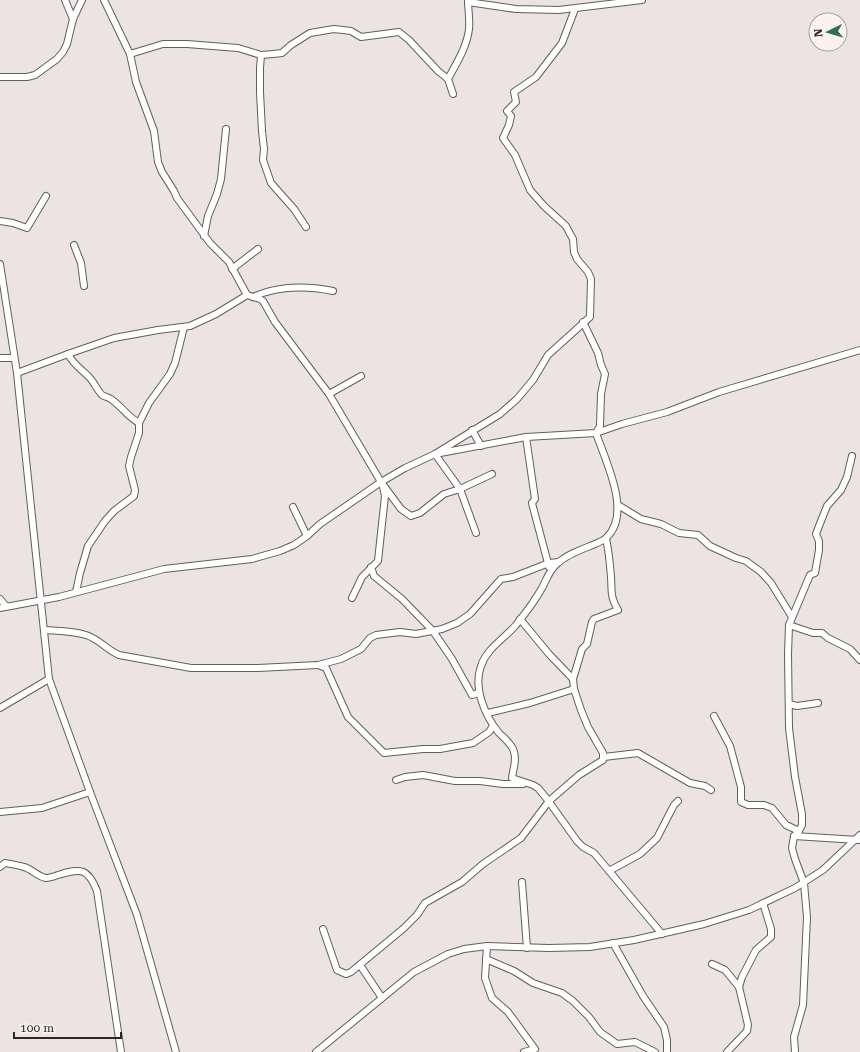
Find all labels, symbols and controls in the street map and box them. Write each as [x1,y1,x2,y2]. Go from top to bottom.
north arrow [808,12,848,52]
text: N [812,28,825,38]
scale bar [14,1014,121,1040]
text: 100 m [20,1021,54,1035]

